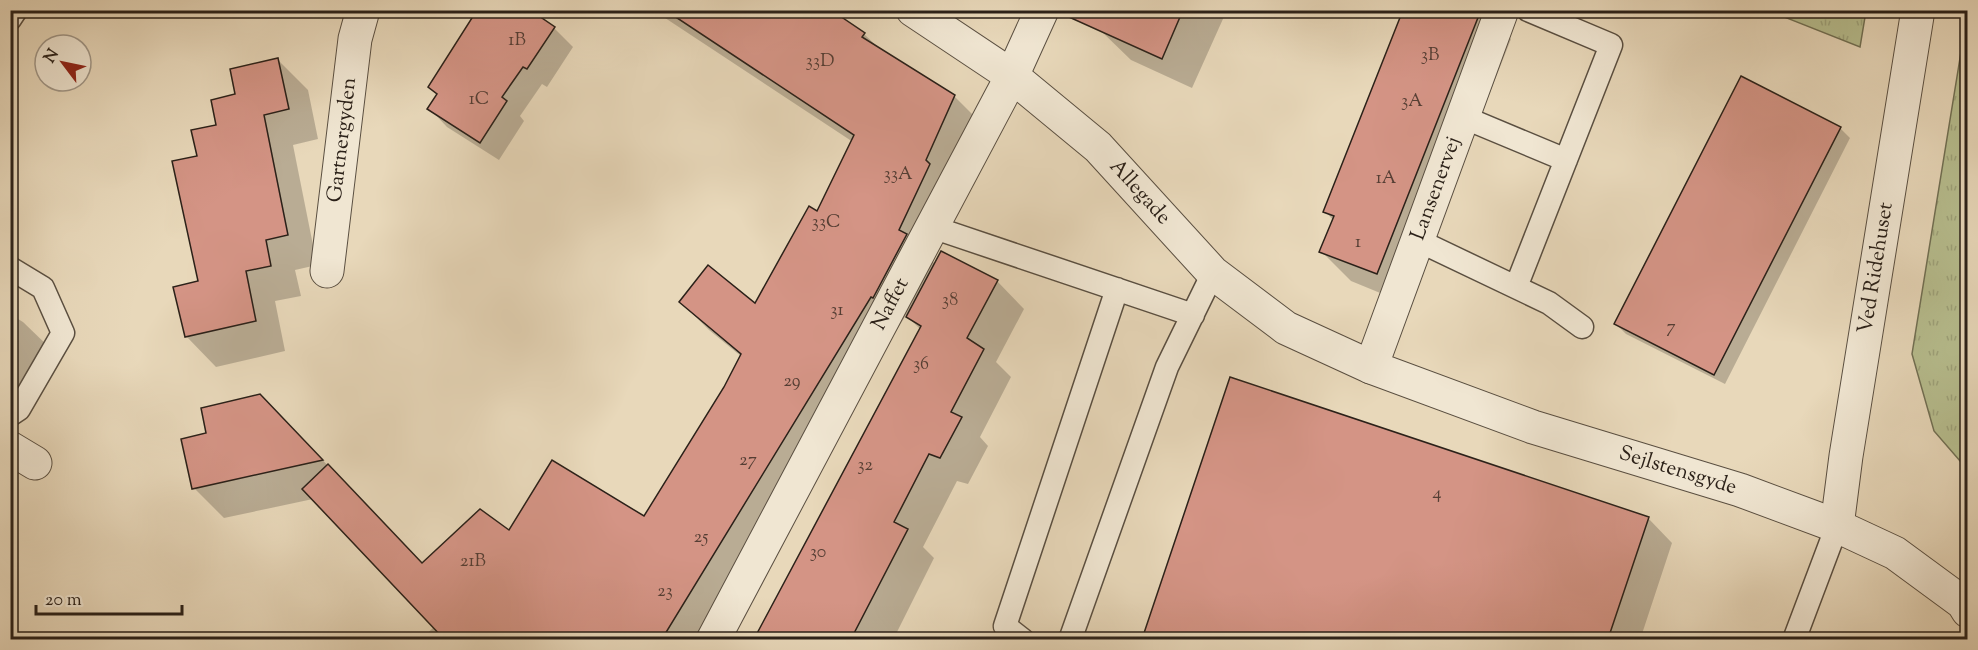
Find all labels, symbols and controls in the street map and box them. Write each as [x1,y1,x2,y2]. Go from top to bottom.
house number: 1B [508,28,526,54]
north arrow [33,33,93,93]
house number: 3B [1421,43,1439,69]
text: N [39,45,66,68]
house number: 33D [806,49,834,75]
street label: Gartnergyden [320,76,365,204]
house number: 1C [469,87,489,113]
house number: 3A [1401,89,1423,115]
street label: Lansenervej [1404,132,1469,245]
street label: Allegade [1102,153,1177,232]
house number: 33A [883,162,913,188]
house number: 1A [1376,166,1397,192]
street label: Ved Ridehuset [1851,200,1902,336]
house number: 33C [812,210,840,236]
house number: 1 [1355,230,1361,256]
street label: Naffet [865,273,917,336]
house number: 38 [942,288,958,314]
house number: 31 [830,298,844,324]
house number: 7 [1666,315,1676,341]
house number: 36 [913,352,929,378]
house number: 29 [783,369,801,395]
street label: Sejlstensgyde [1615,439,1740,503]
house number: 27 [739,448,757,474]
house number: 32 [857,453,873,479]
house number: 4 [1432,481,1442,507]
house number: 25 [694,525,708,551]
house number: 30 [810,540,826,566]
house number: 21B [460,549,486,575]
scale bar [36,578,182,616]
house number: 23 [657,579,673,605]
text: 20 m [45,588,82,614]

